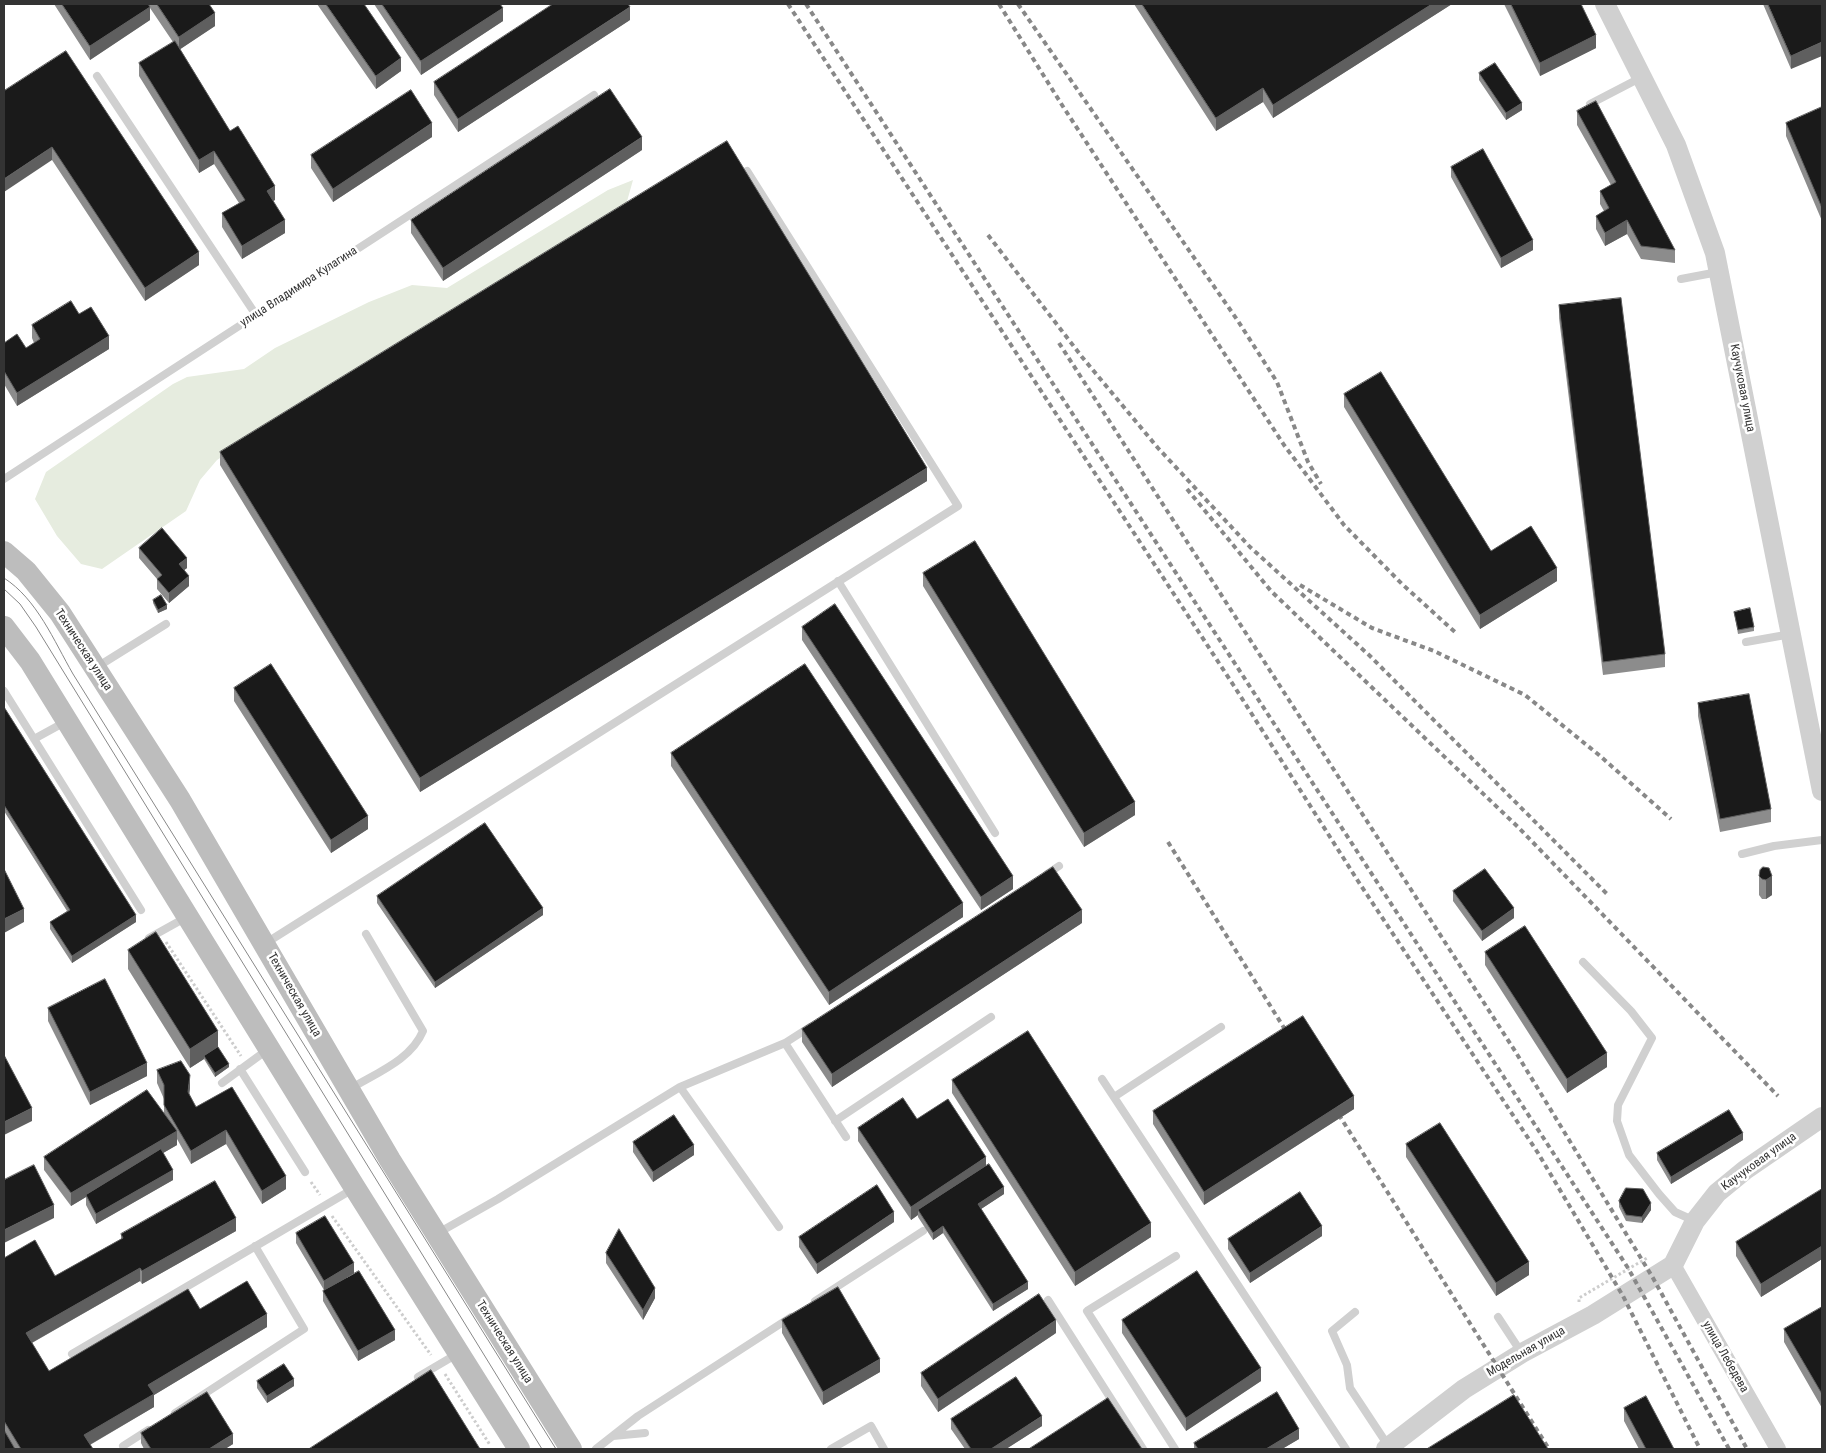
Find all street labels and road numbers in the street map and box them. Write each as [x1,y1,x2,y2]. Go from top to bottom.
street label: улица Владимира Кулагина [238,244,360,330]
street label: Каучуковая улица [1726,343,1758,433]
street label: Техническая улица [51,606,115,694]
street label: Техническая улица [264,950,324,1040]
street label: Каучуковая улица [1719,1130,1799,1194]
street label: Техническая улица [473,1298,535,1386]
street label: улица Лебедева [1699,1319,1751,1395]
street label: Модельная улица [1484,1324,1568,1380]

